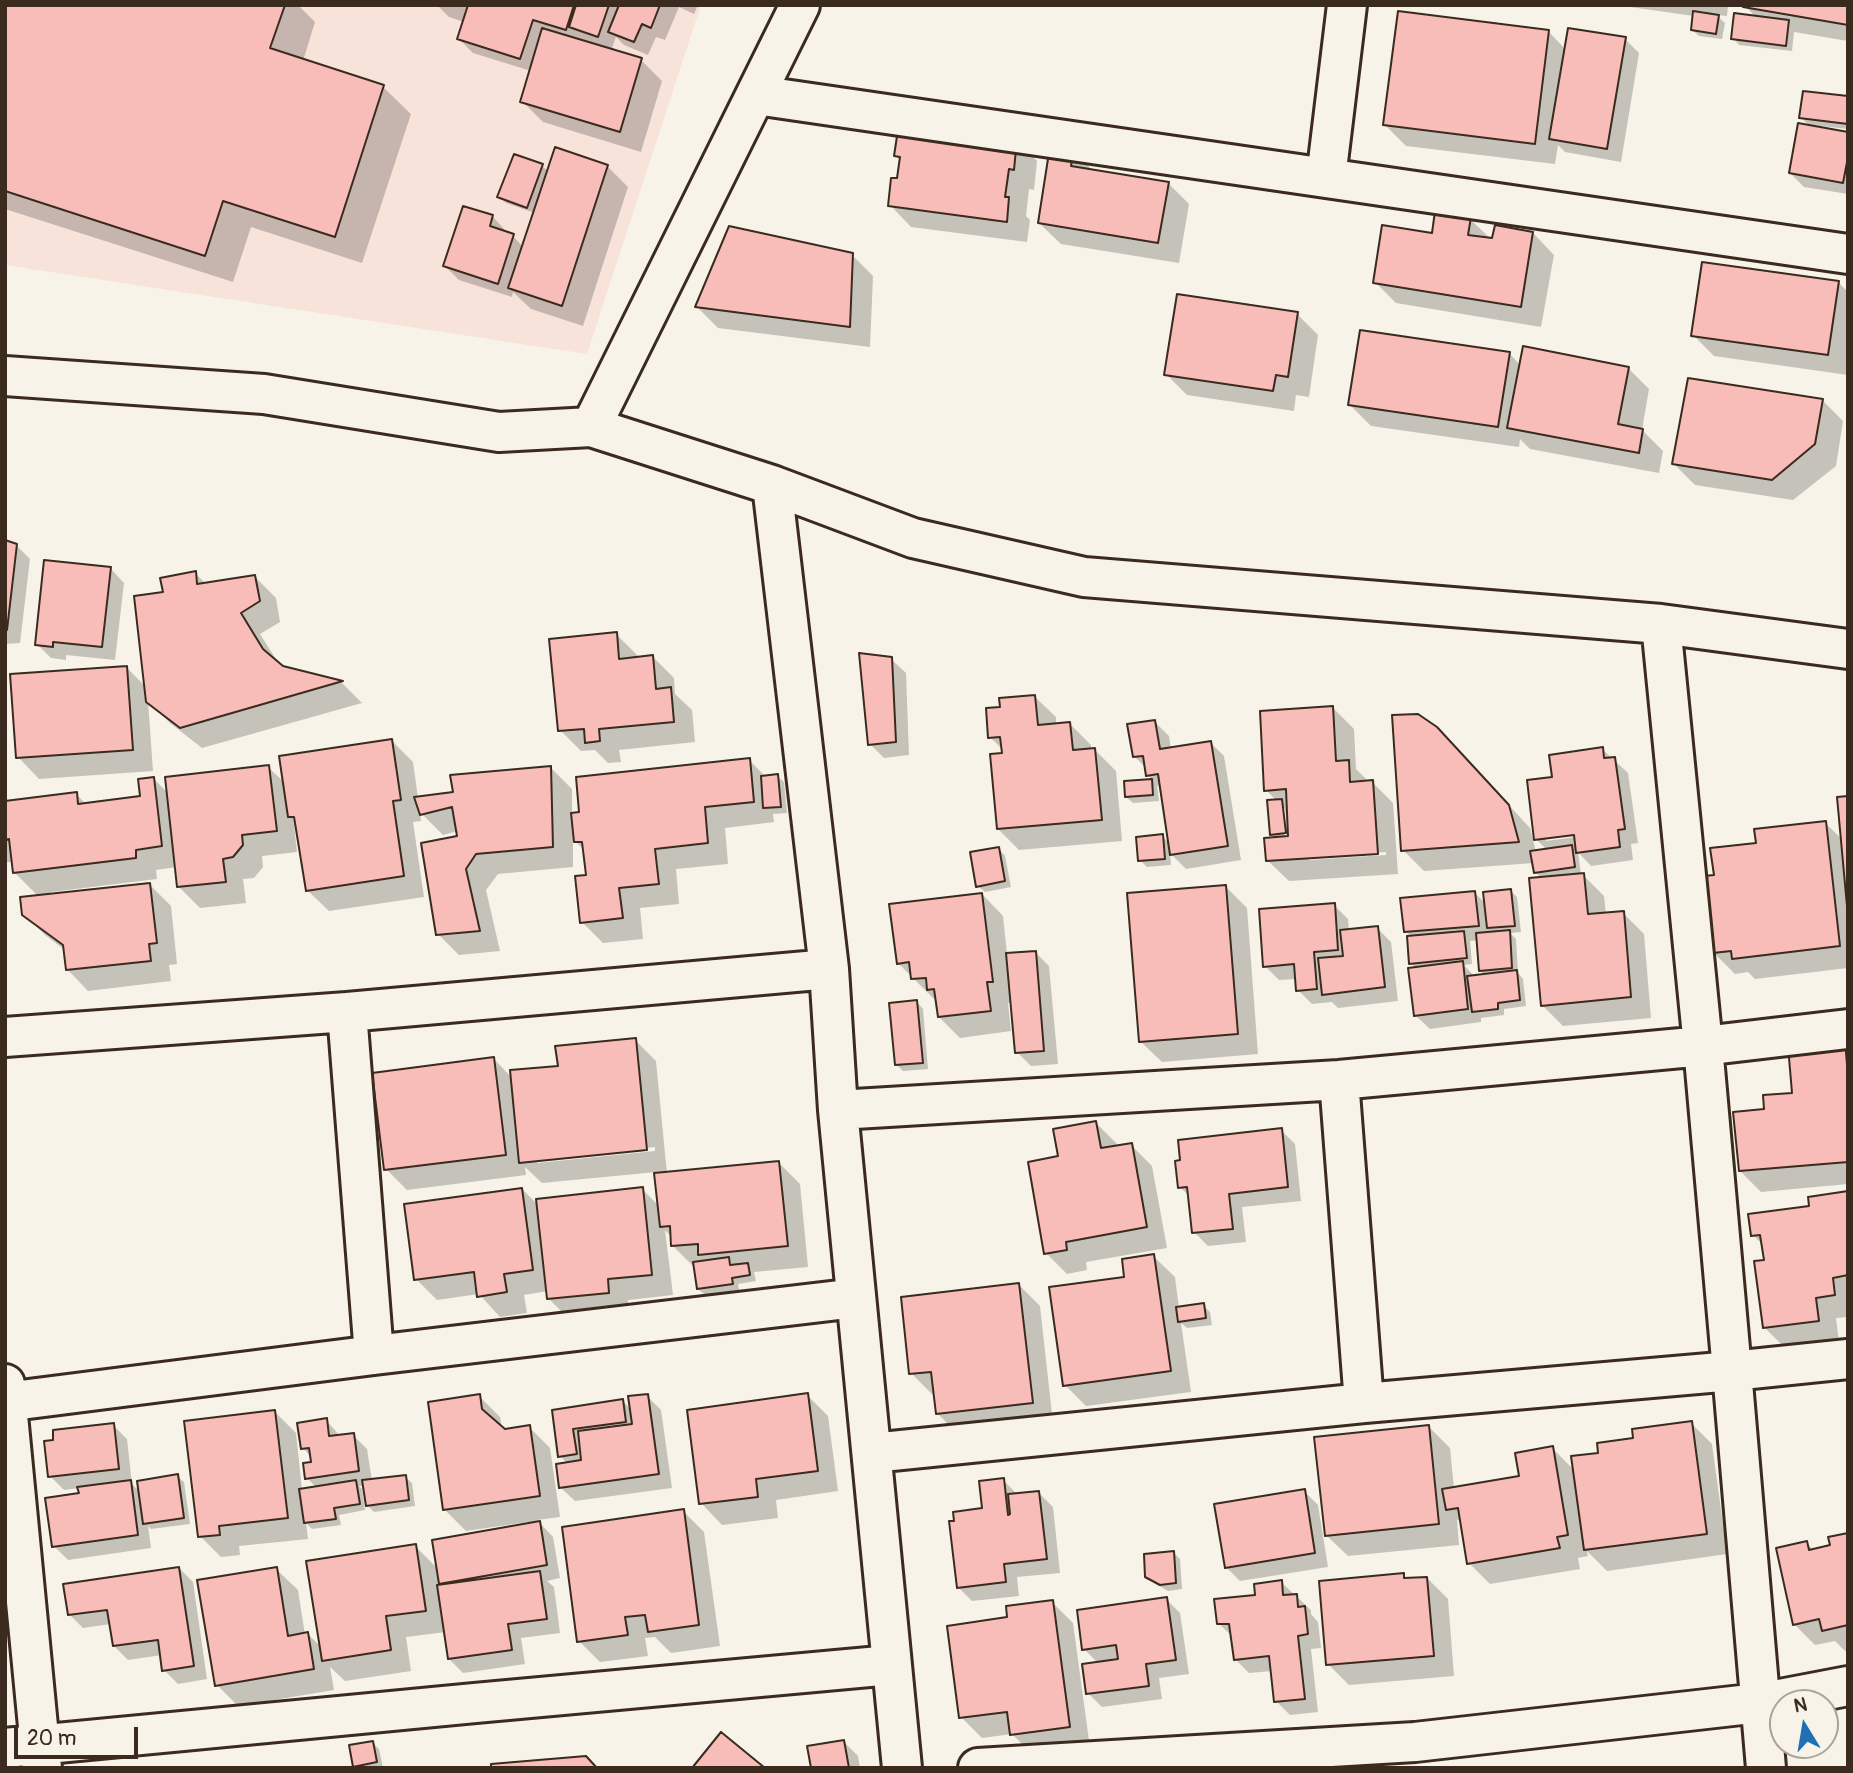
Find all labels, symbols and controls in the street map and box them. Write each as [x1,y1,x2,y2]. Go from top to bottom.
north arrow [1769,1689,1839,1759]
text: N [1792,1692,1809,1718]
scale bar [18,1714,142,1758]
text: 20 m [27,1725,76,1752]

